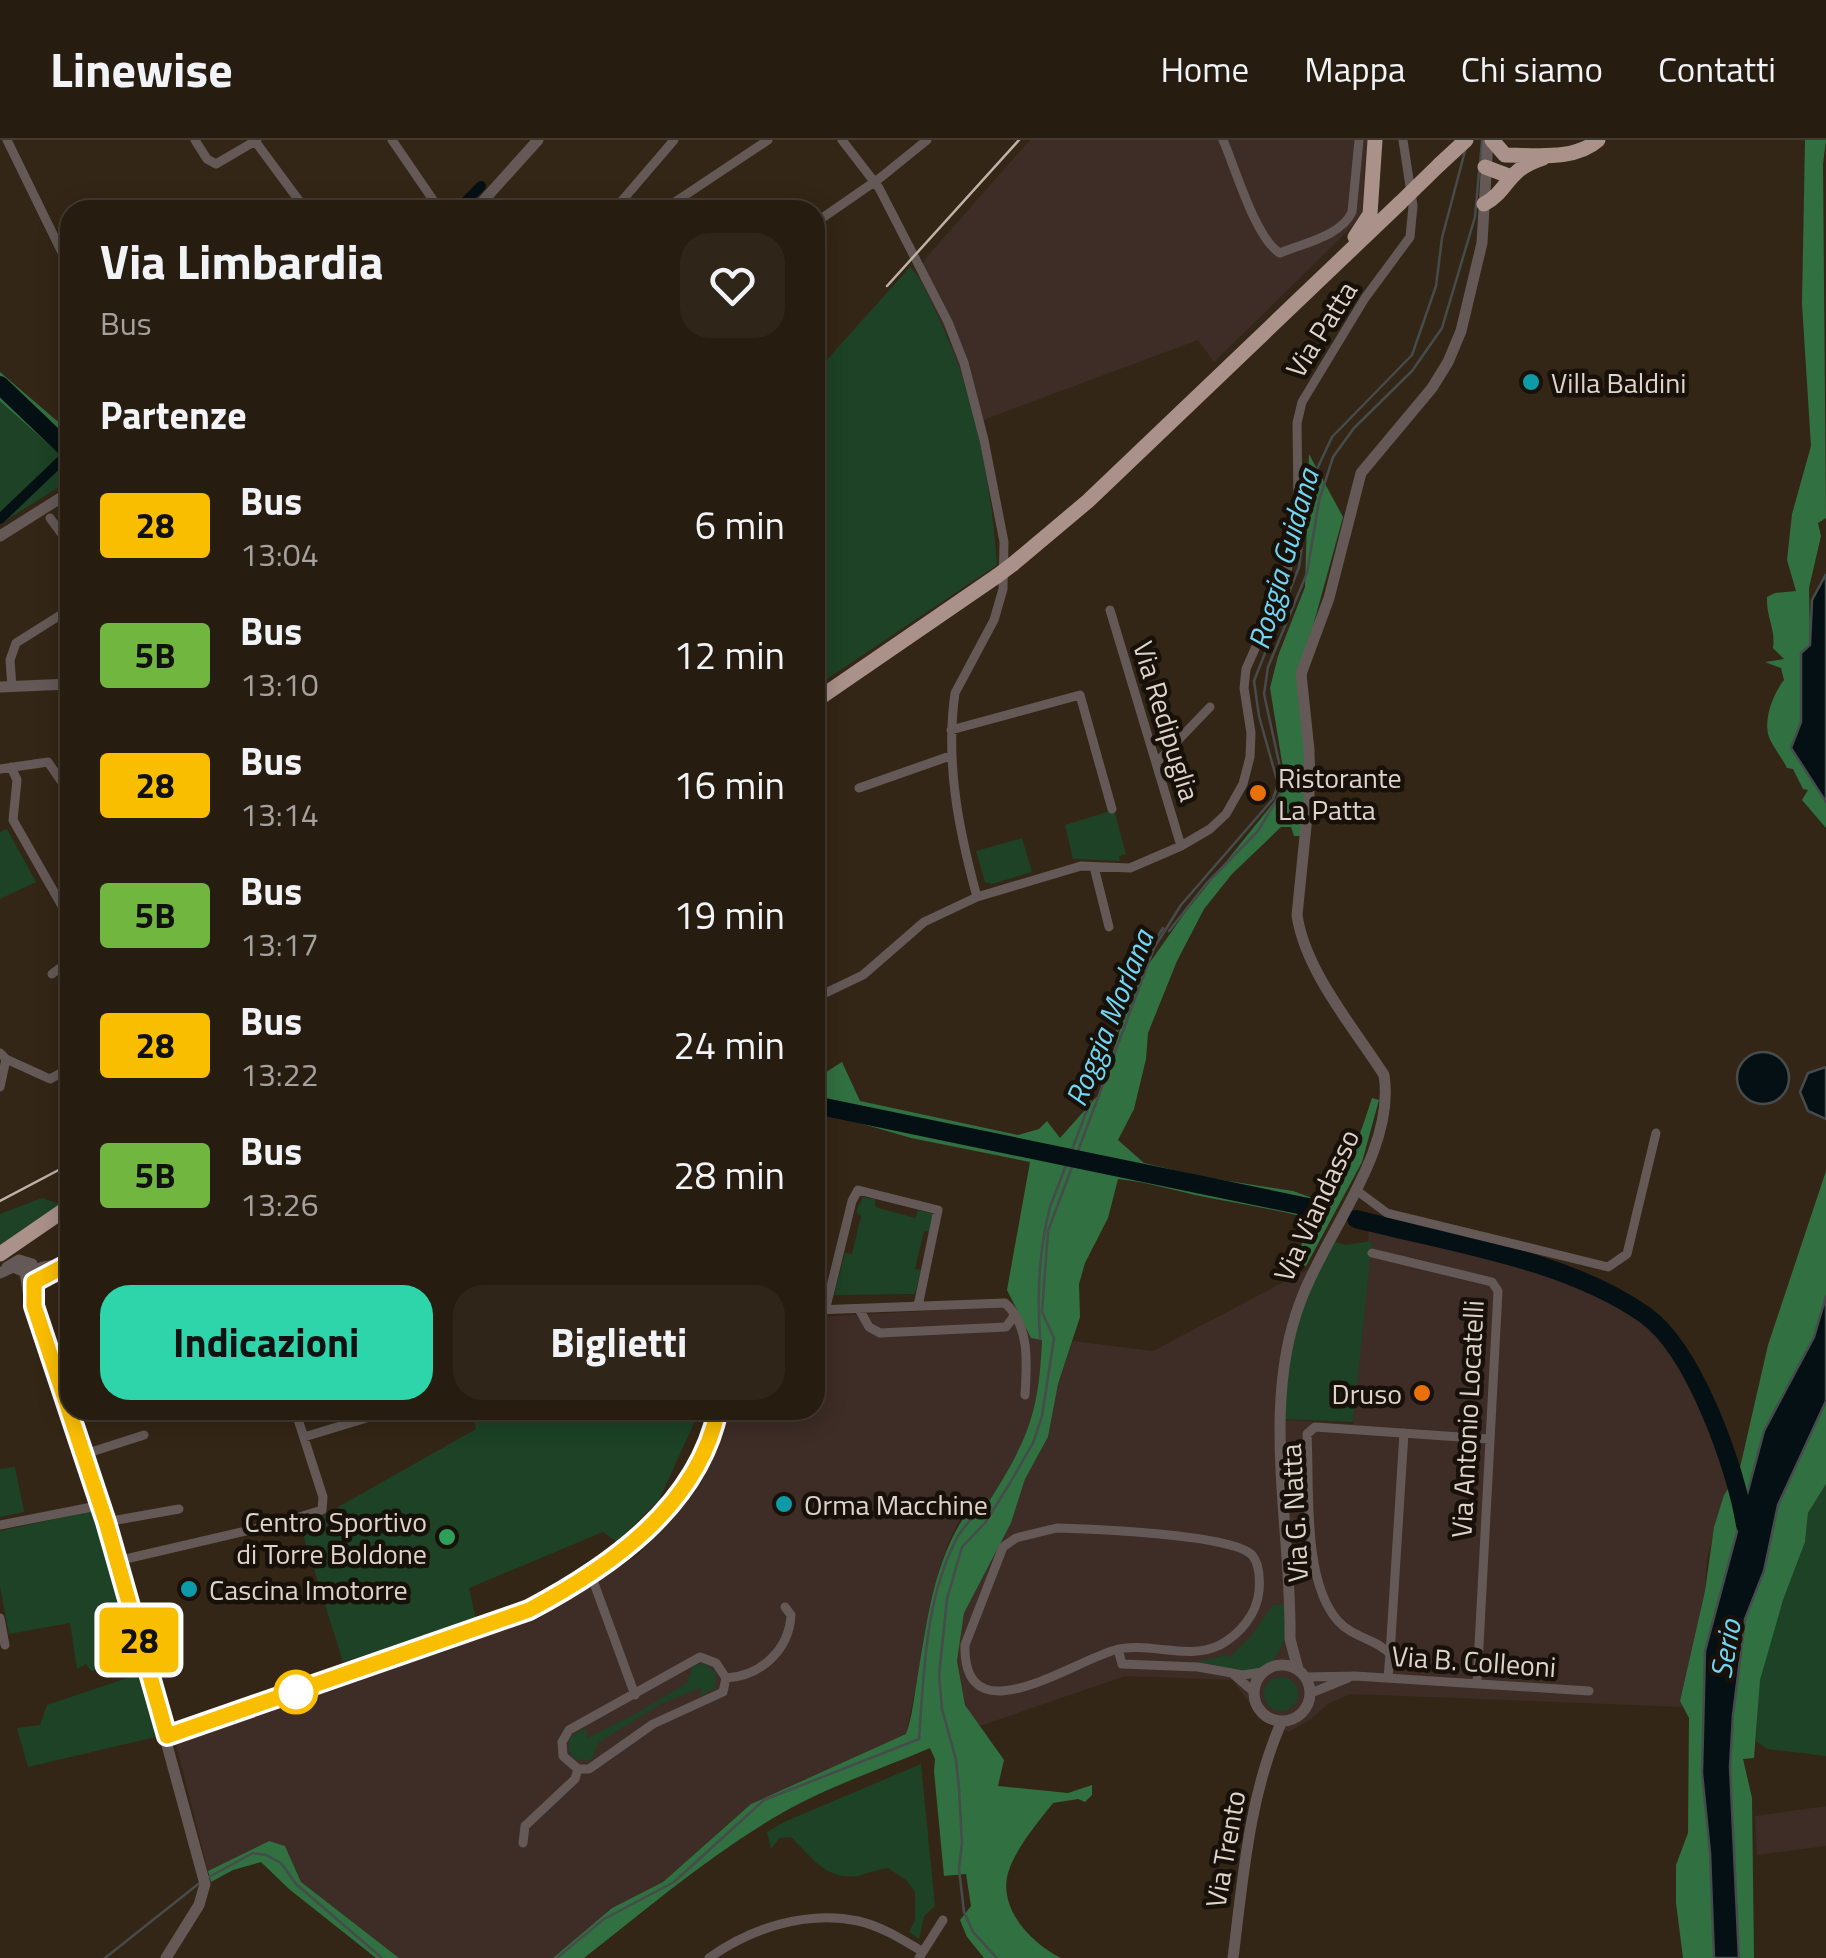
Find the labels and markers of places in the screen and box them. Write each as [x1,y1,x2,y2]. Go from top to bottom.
place label: Villa Baldini [1551,361,1686,404]
marker: Villa Baldini [1520,371,1542,393]
place label: Ristorante La Patta [1278,756,1402,831]
marker: Ristorante La Patta [1247,782,1269,804]
place label: Druso [1332,1372,1402,1415]
marker: Druso [1411,1382,1433,1404]
place label: Orma Macchine [804,1483,988,1526]
marker: Orma Macchine [773,1493,795,1515]
place label: Centro Sportivo di Torre Boldone [236,1500,427,1575]
marker: Centro Sportivo di Torre Boldone [436,1526,458,1548]
place label: Cascina Imotorre [209,1568,408,1611]
marker: Cascina Imotorre [178,1578,200,1600]
unlabelled marker [275,1671,317,1713]

